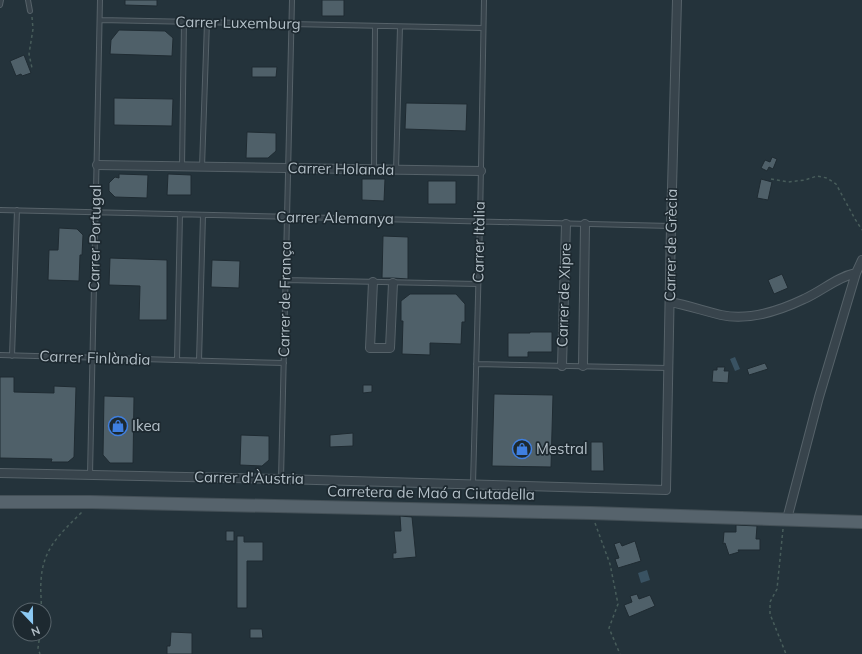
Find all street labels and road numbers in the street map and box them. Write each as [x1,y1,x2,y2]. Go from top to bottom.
street label: Carrer Luxemburg [175,12,301,33]
street label: Carrer Holanda [287,158,395,179]
street label: Carrer Portugal [84,184,105,291]
street label: Carrer de Grècia [660,188,681,302]
street label: Carrer Itàlia [468,201,489,283]
street label: Carrer Alemanya [276,207,394,228]
street label: Carrer de França [274,241,295,357]
street label: Carrer de Xipre [552,243,575,347]
street label: Carrer Finlàndia [39,346,151,369]
street label: Carrer d'Àustria [194,467,304,488]
street label: Carretera de Maó a Ciutadella [327,481,535,504]

